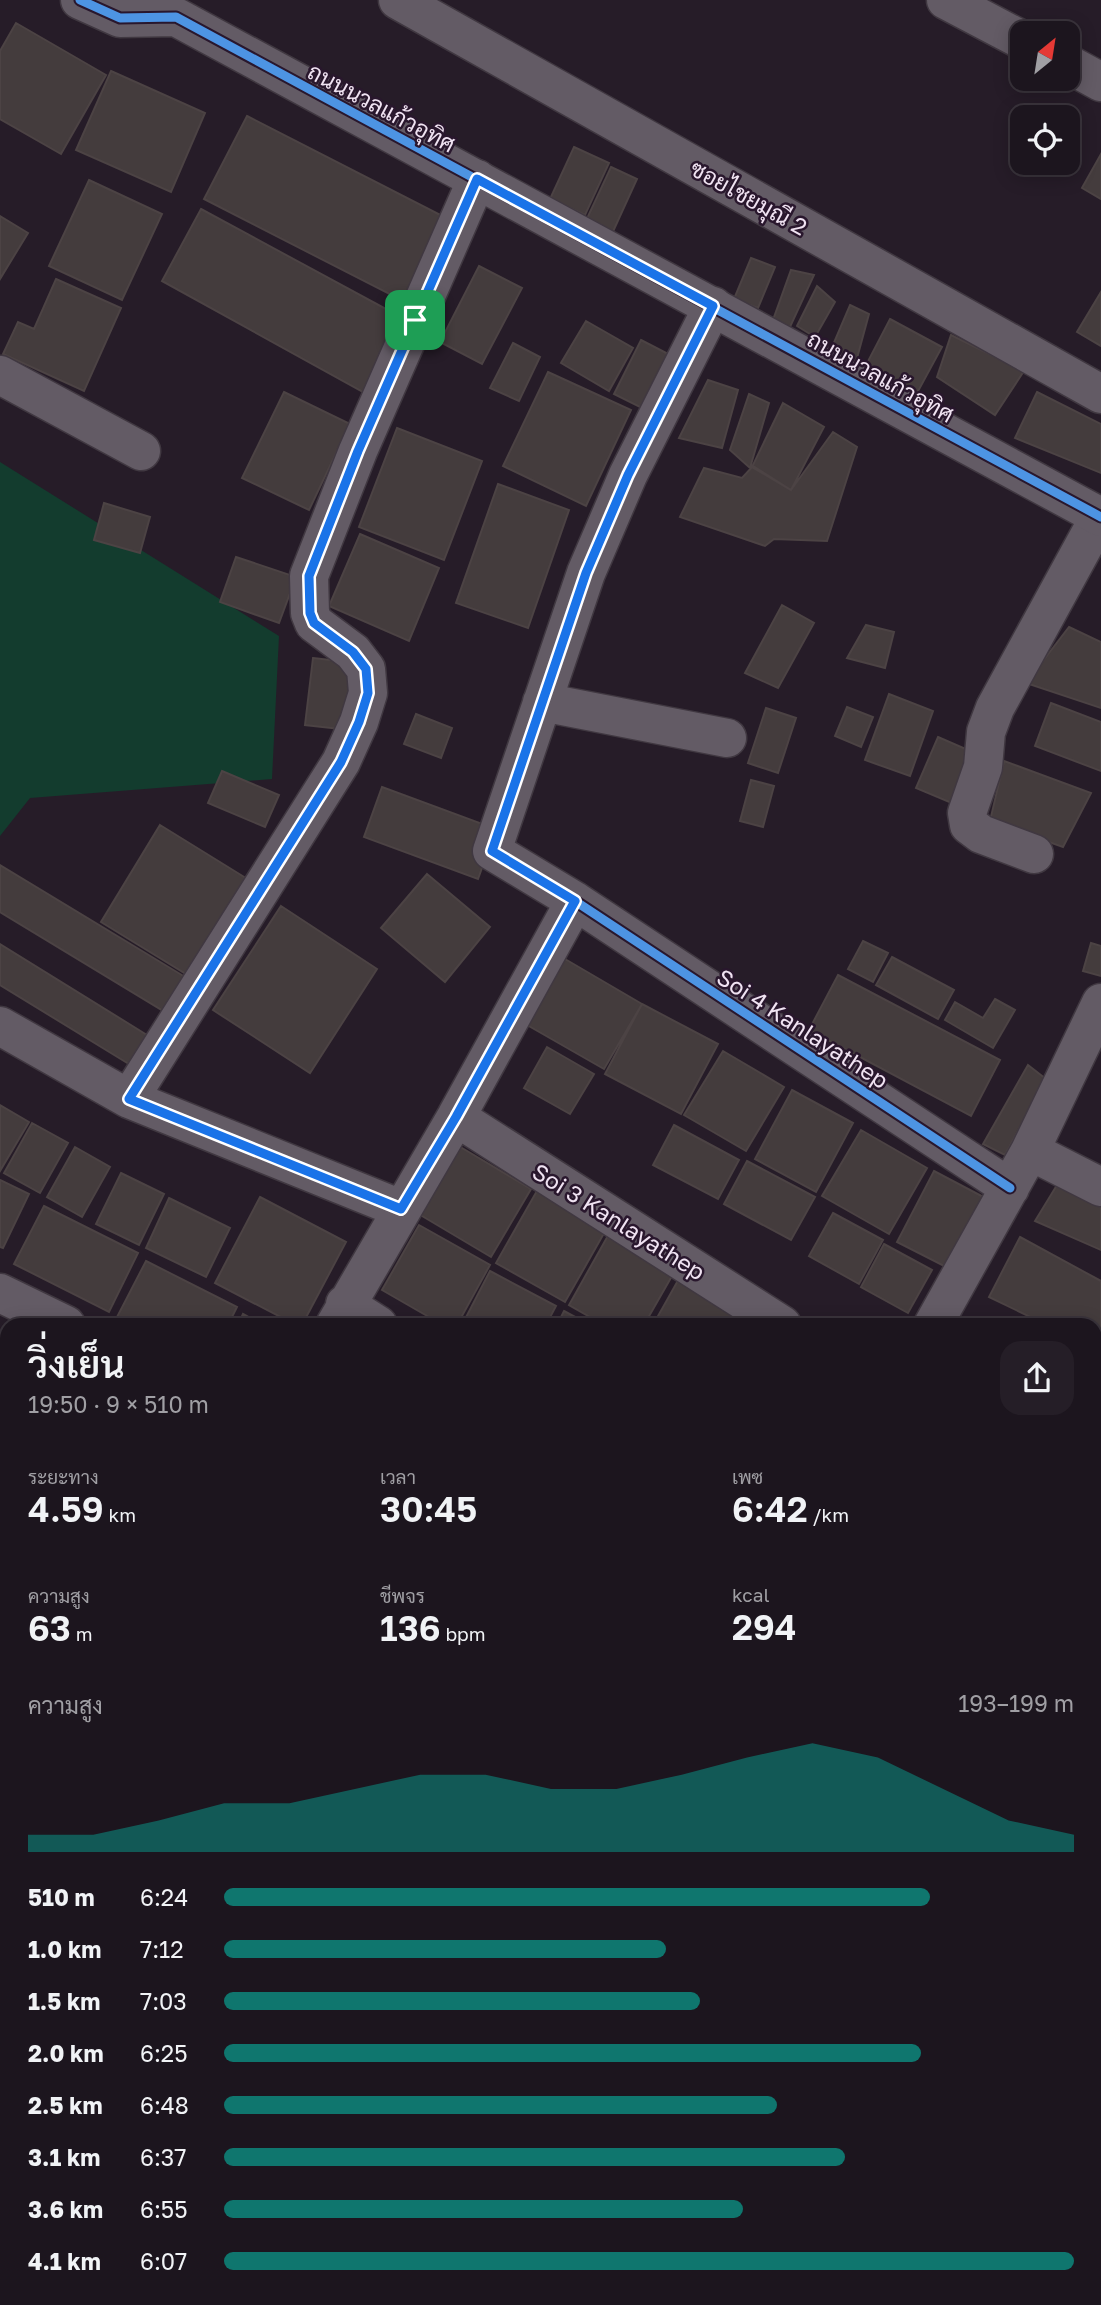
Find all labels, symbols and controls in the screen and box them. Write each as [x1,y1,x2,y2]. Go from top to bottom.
north arrow [1010,21,1080,91]
map controls [1010,21,1080,175]
street label: ถนนนวลแก้วอุทิศ [302,56,461,160]
button: locate [1010,105,1080,175]
street label: ซอยไชยมุณี 2 [684,153,813,243]
pin [385,290,445,350]
icon: arrive [396,301,434,339]
street label: ถนนนวลแก้วอุทิศ [801,324,959,430]
street label: Soi 4 Kanlayathep [712,962,894,1094]
street label: Soi 3 Kanlayathep [528,1157,710,1285]
text: วิ่งเย็น [28,1341,125,1386]
button: share [1000,1341,1074,1415]
text: 19:50 · 9 × 510 m [28,1390,209,1418]
text: ระยะทาง [28,1465,99,1488]
text: เวลา [380,1465,416,1488]
text: เพซ [732,1465,763,1488]
text: 4.59 [28,1488,104,1530]
text: 30:45 [380,1488,477,1530]
text: 6:42 [732,1488,808,1530]
text: km [104,1503,136,1526]
text: /km [808,1503,849,1526]
text: kcal [732,1583,770,1606]
text: ความสูง [28,1584,90,1607]
text: ชีพจร [380,1584,425,1607]
text: 294 [732,1606,797,1648]
text: 63 [28,1607,71,1649]
text: 136 [380,1607,441,1649]
text: m [71,1622,93,1645]
text: bpm [441,1622,486,1645]
text: 193–199 m [958,1689,1074,1717]
text: ความสูง [28,1691,103,1719]
text: 510 m [28,1883,95,1911]
text: 6:24 [140,1883,188,1911]
text: 1.0 km [28,1935,101,1963]
text: 7:12 [140,1935,184,1963]
text: 1.5 km [28,1987,100,2015]
text: 7:03 [140,1987,187,2015]
text: 2.0 km [28,2039,104,2067]
text: 6:25 [140,2039,188,2067]
text: 2.5 km [28,2091,103,2119]
text: 6:48 [140,2091,189,2119]
text: 3.1 km [28,2143,100,2171]
text: 6:37 [140,2143,186,2171]
text: 3.6 km [28,2195,103,2223]
text: 6:55 [140,2195,188,2223]
text: 4.1 km [28,2247,101,2275]
text: 6:07 [140,2247,187,2275]

